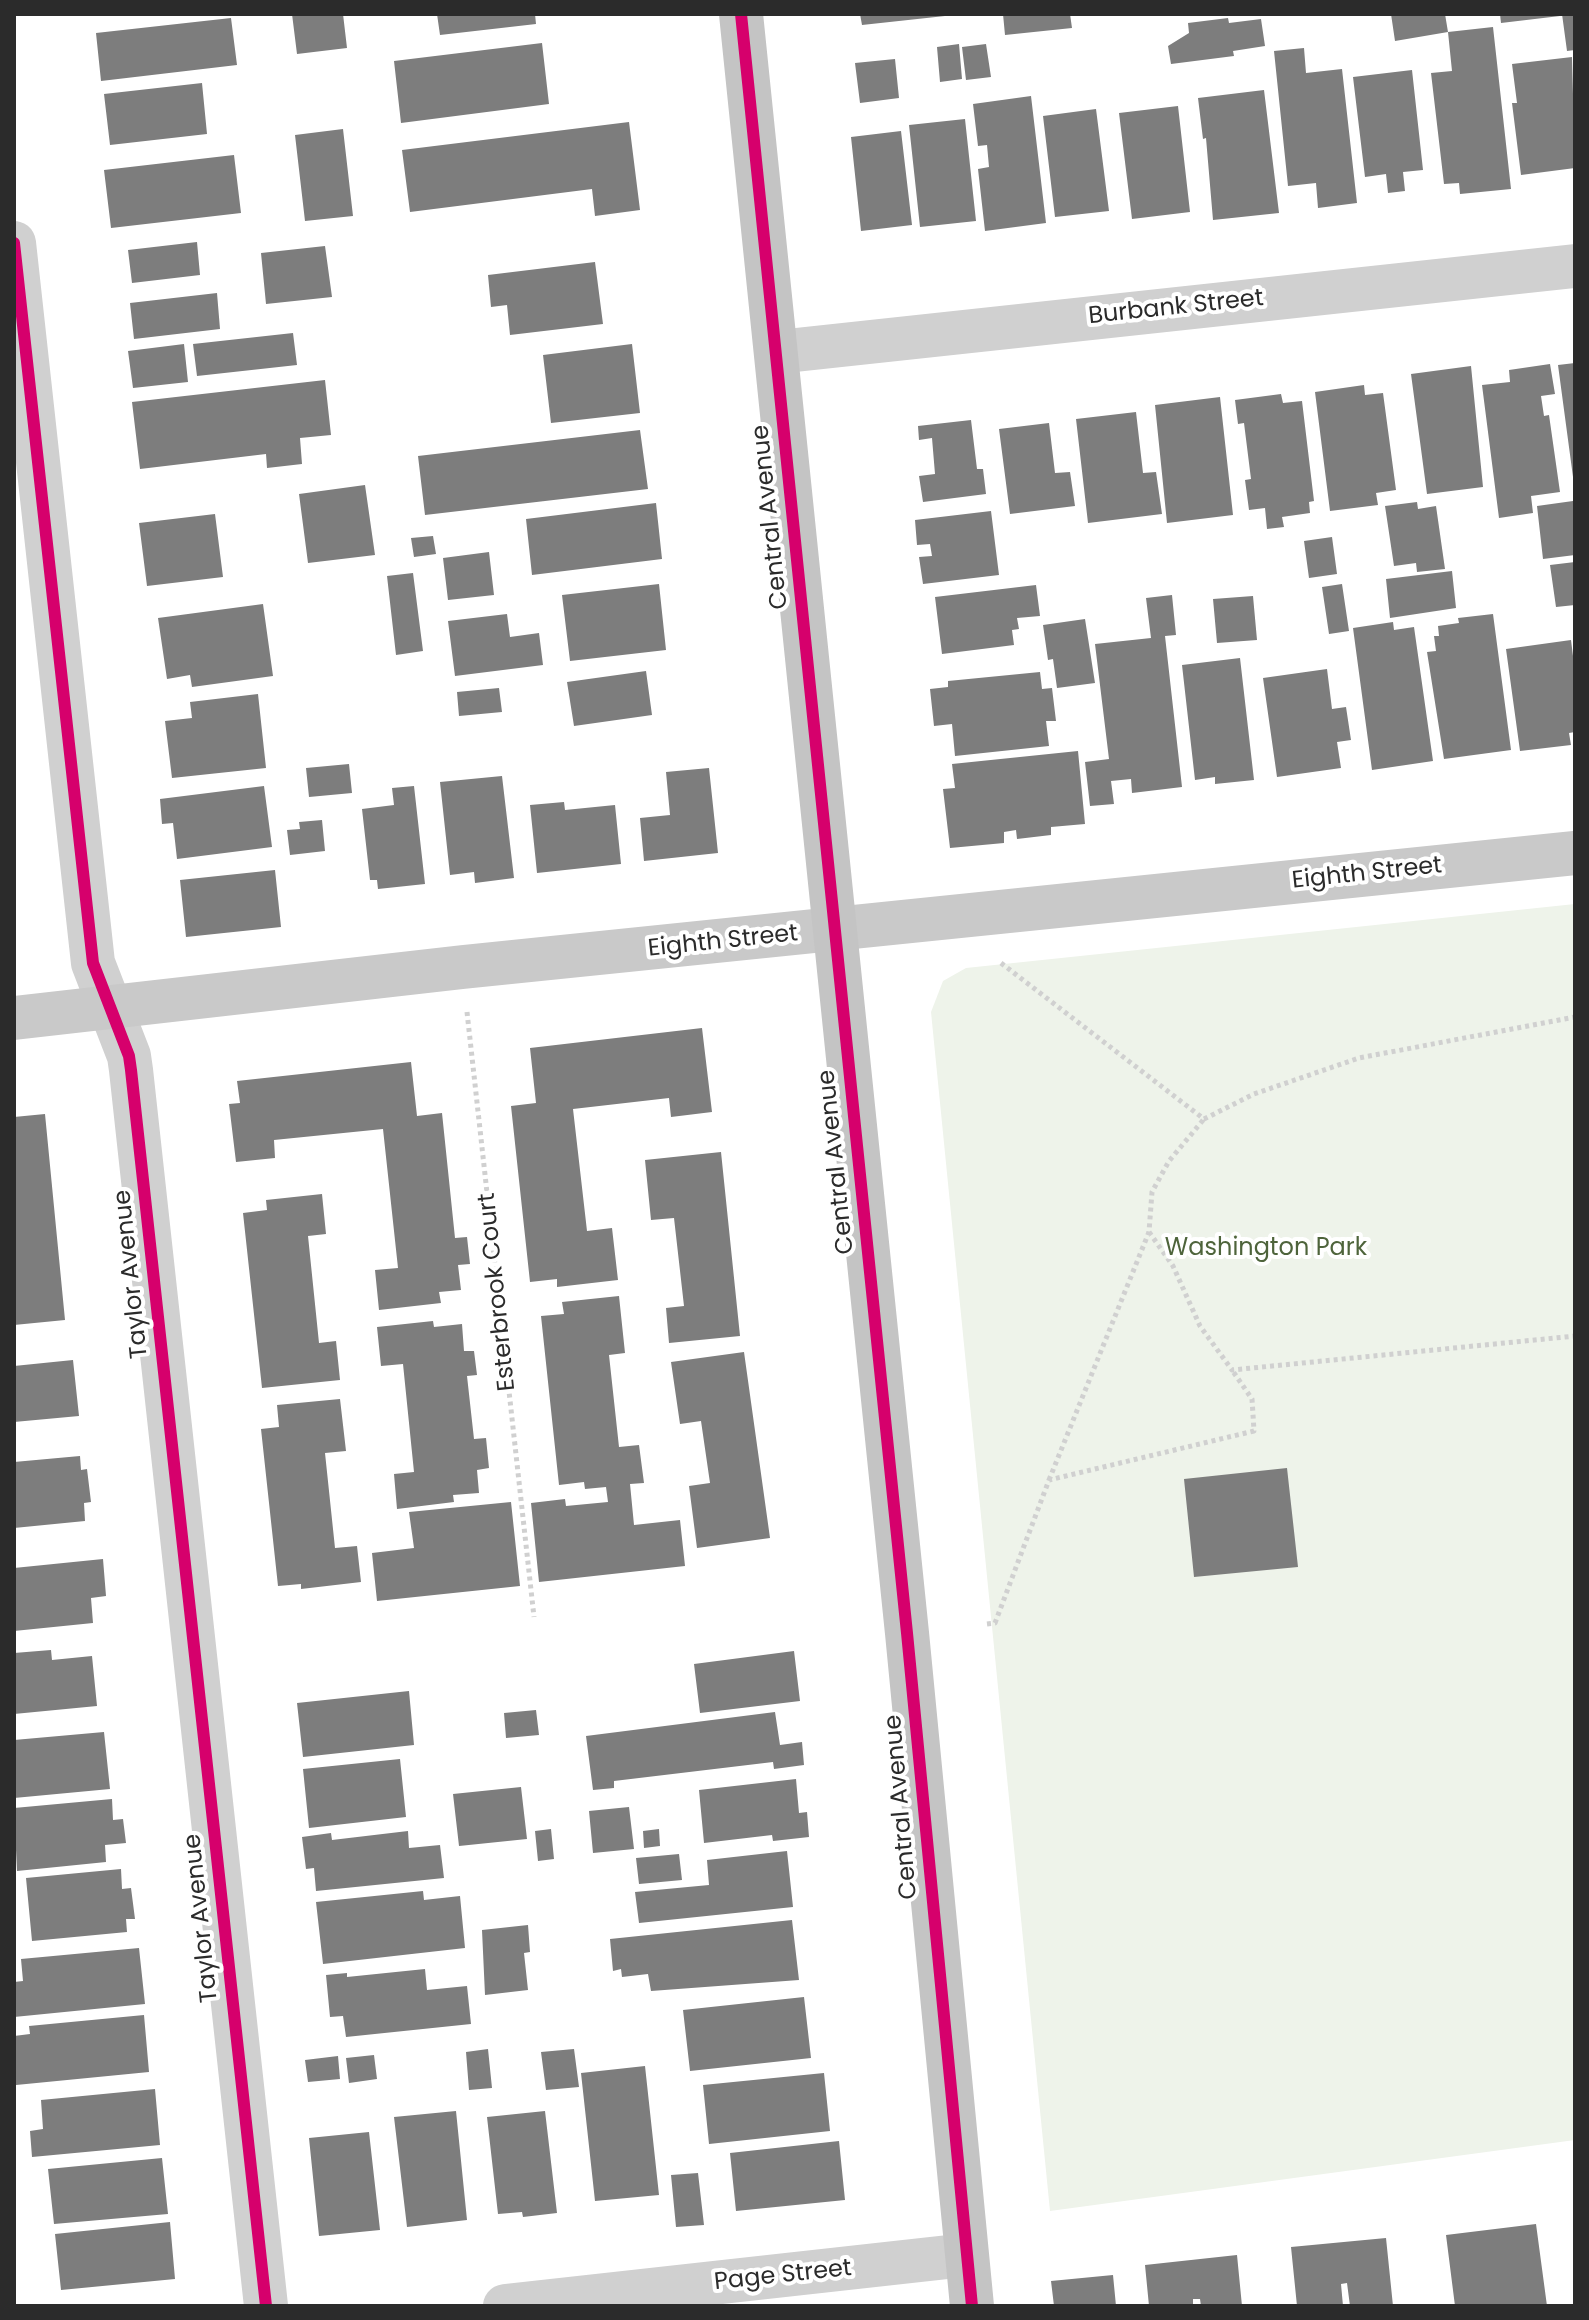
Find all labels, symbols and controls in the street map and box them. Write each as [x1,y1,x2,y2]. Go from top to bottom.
street label: Burbank Street [1087,284,1265,332]
street label: Central Avenue [747,423,795,611]
street label: Eighth Street [1291,852,1443,896]
street label: Eighth Street [647,920,799,964]
street label: Central Avenue [813,1068,861,1256]
street label: Taylor Avenue [109,1188,155,1360]
street label: Esterbrook Court [473,1192,523,1392]
park label: Washington Park [1165,1235,1367,1263]
street label: Central Avenue [880,1714,924,1900]
street label: Taylor Avenue [179,1832,225,2004]
street label: Page Street [713,2254,853,2298]

